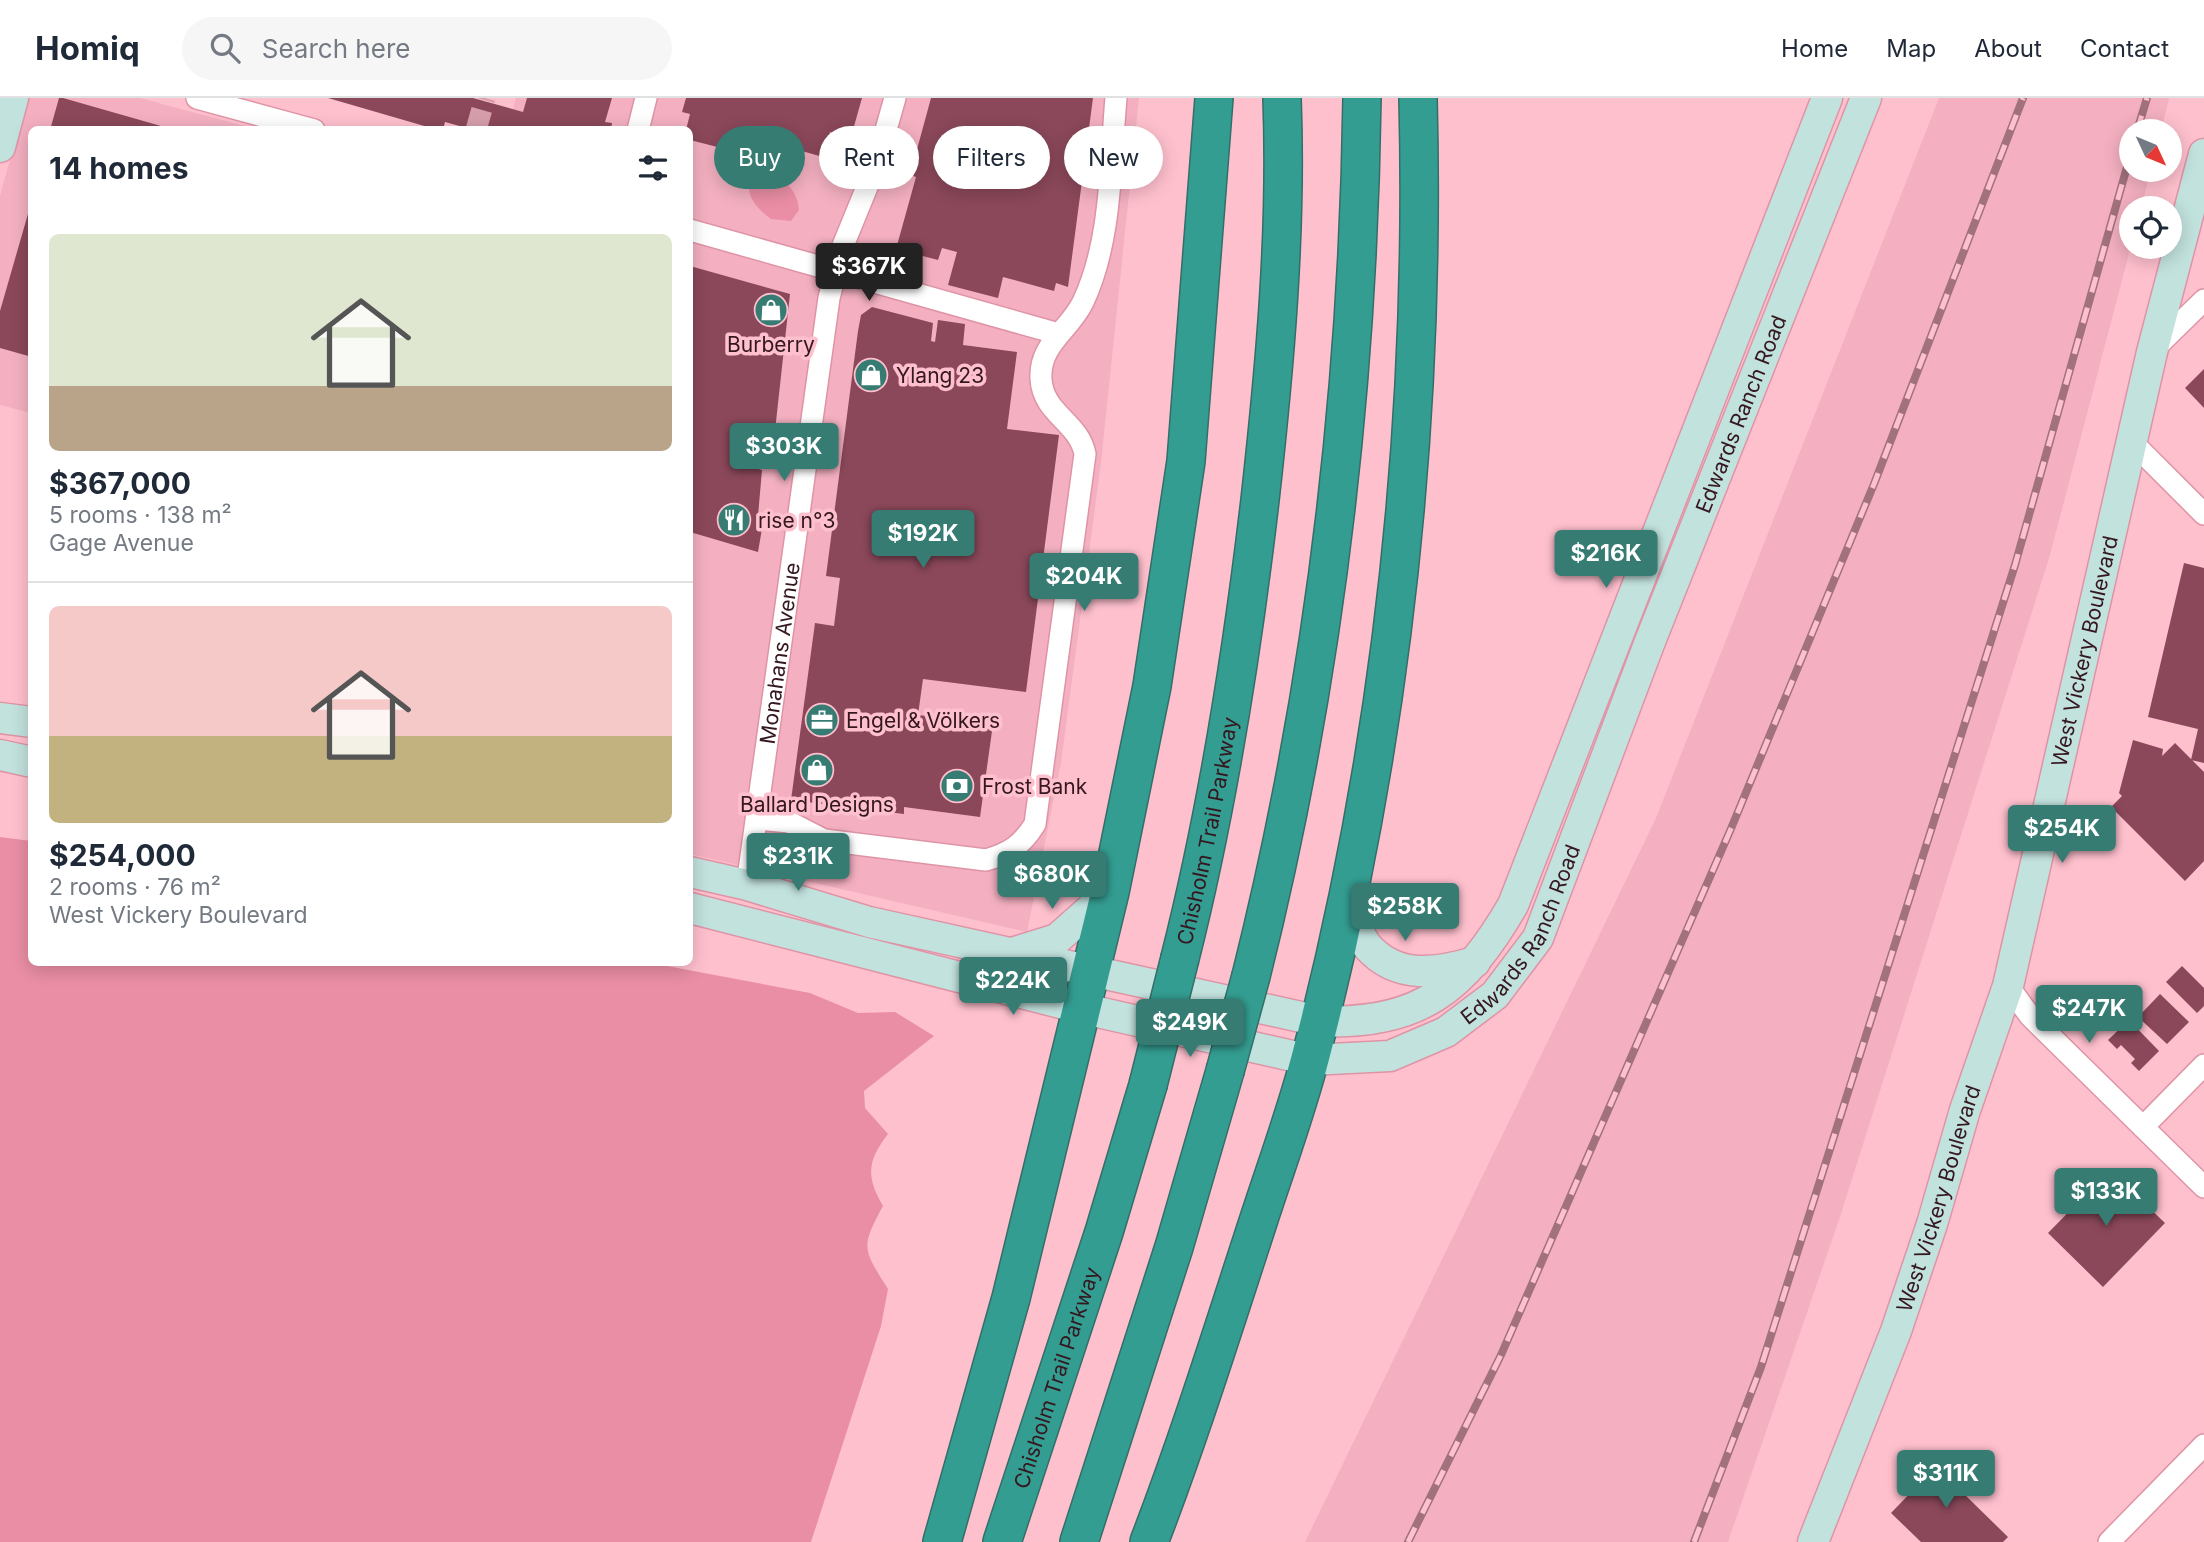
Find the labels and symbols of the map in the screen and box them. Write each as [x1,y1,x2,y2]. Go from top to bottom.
north arrow [2119,119,2182,182]
pin: $367K [820,244,918,303]
shop icon: Burberry [752,291,790,329]
street label: Edwards Ranch Road [1690,312,1791,516]
place label: Burberry [727,332,815,357]
shop icon: Ylang 23 [852,356,890,394]
place label: Ylang 23 [896,363,984,388]
pin: $303K [735,424,833,483]
restaurant icon: rise n°3 [715,501,753,539]
place label: rise n°3 [758,508,836,533]
pin: $192K [874,510,972,570]
pin: $216K [1557,531,1655,590]
street label: West Vickery Boulevard [2046,533,2122,769]
pin: $204K [1035,554,1133,613]
street label: Monahans Avenue [754,561,804,746]
office icon: Engel & Völkers [803,701,841,739]
place label: Engel & Völkers [846,708,1000,733]
street label: Chisholm Trail Parkway [1171,715,1242,947]
shop icon: Ballard Designs [798,751,836,789]
bank icon: Frost Bank [938,767,976,805]
place label: Frost Bank [982,774,1088,799]
place label: Ballard Designs [740,792,894,817]
pin: $254K [2013,806,2111,865]
pin: $231K [749,834,847,893]
street label: Edwards Ranch Road [1455,841,1585,1029]
pin: $680K [1003,852,1101,911]
pin: $258K [1356,884,1454,943]
pin: $224K [964,958,1062,1017]
pin: $247K [2040,986,2138,1045]
pin: $249K [1141,1000,1239,1059]
street label: West Vickery Boulevard [1891,1082,1985,1315]
pin: $133K [2057,1168,2155,1228]
street label: Chisholm Trail Parkway [1008,1263,1104,1492]
pin: $311K [1897,1450,1995,1510]

